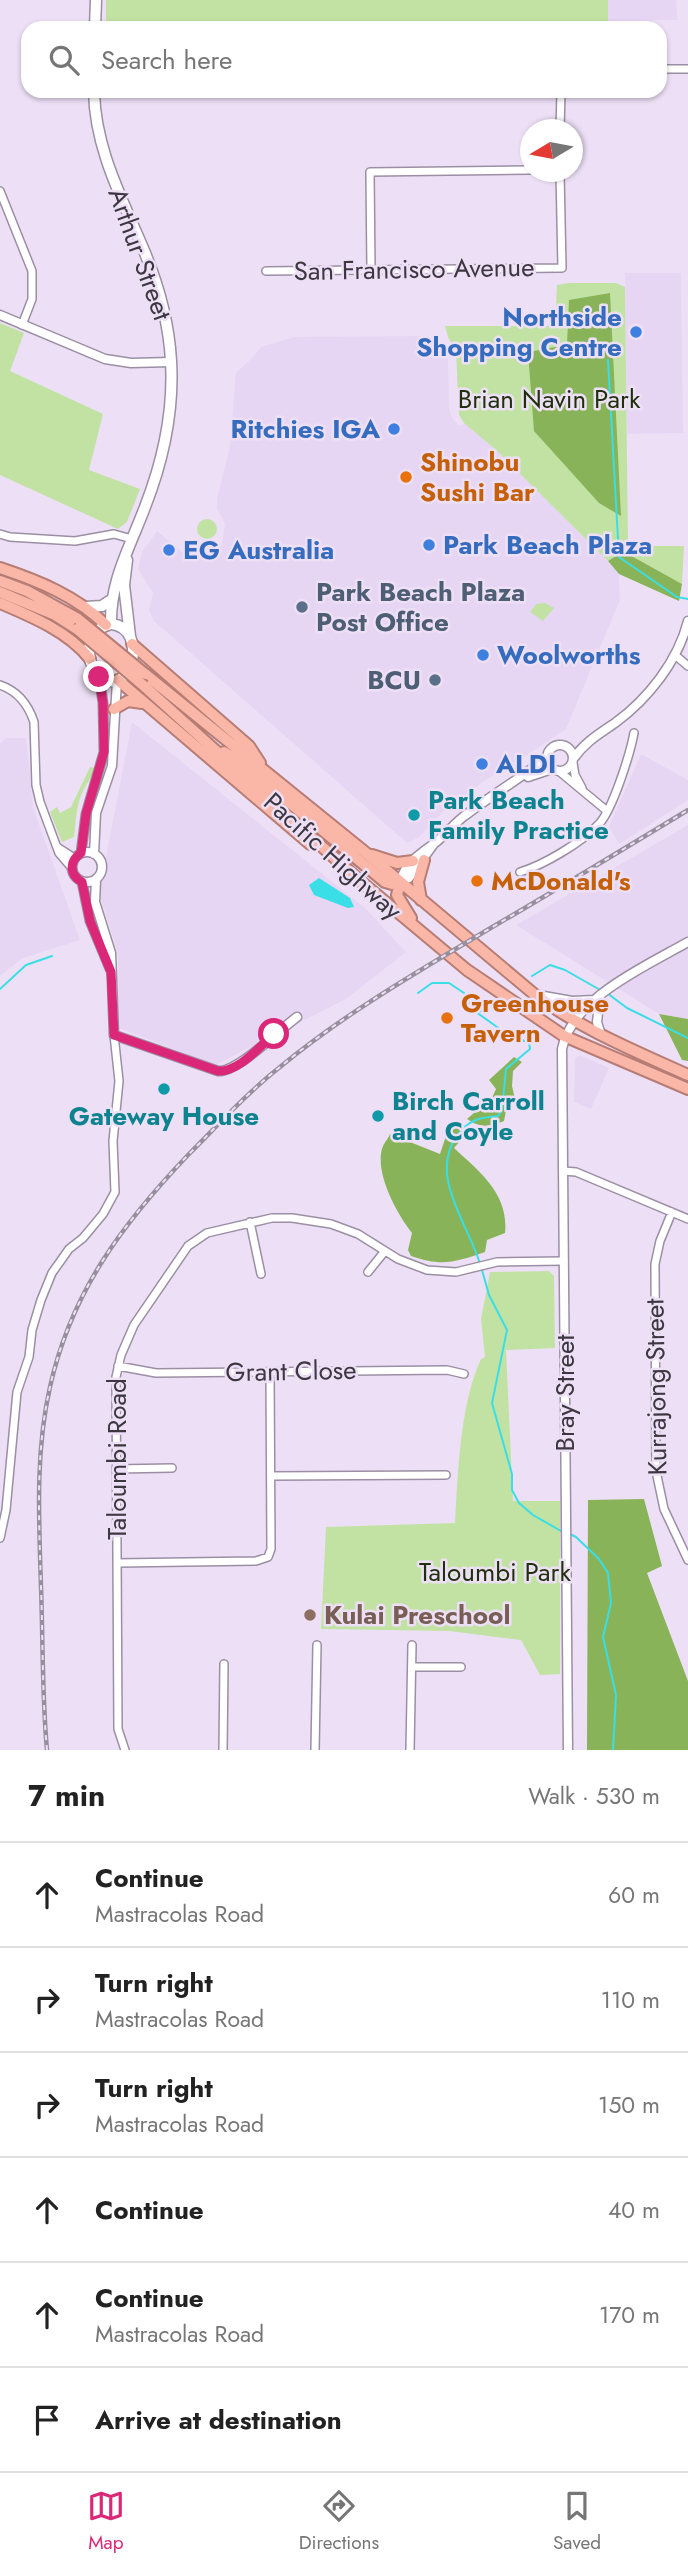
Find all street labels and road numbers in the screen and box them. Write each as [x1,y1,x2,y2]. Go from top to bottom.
street label: Arthur Street [98,182,182,326]
street label: San Francisco Avenue [293,248,535,290]
street label: Pacific Highway [255,783,411,929]
street label: Kurrajong Street [635,1297,677,1476]
street label: Bray Street [546,1334,584,1452]
street label: Grant Close [225,1351,357,1391]
street label: Taloumbi Road [98,1378,136,1540]

